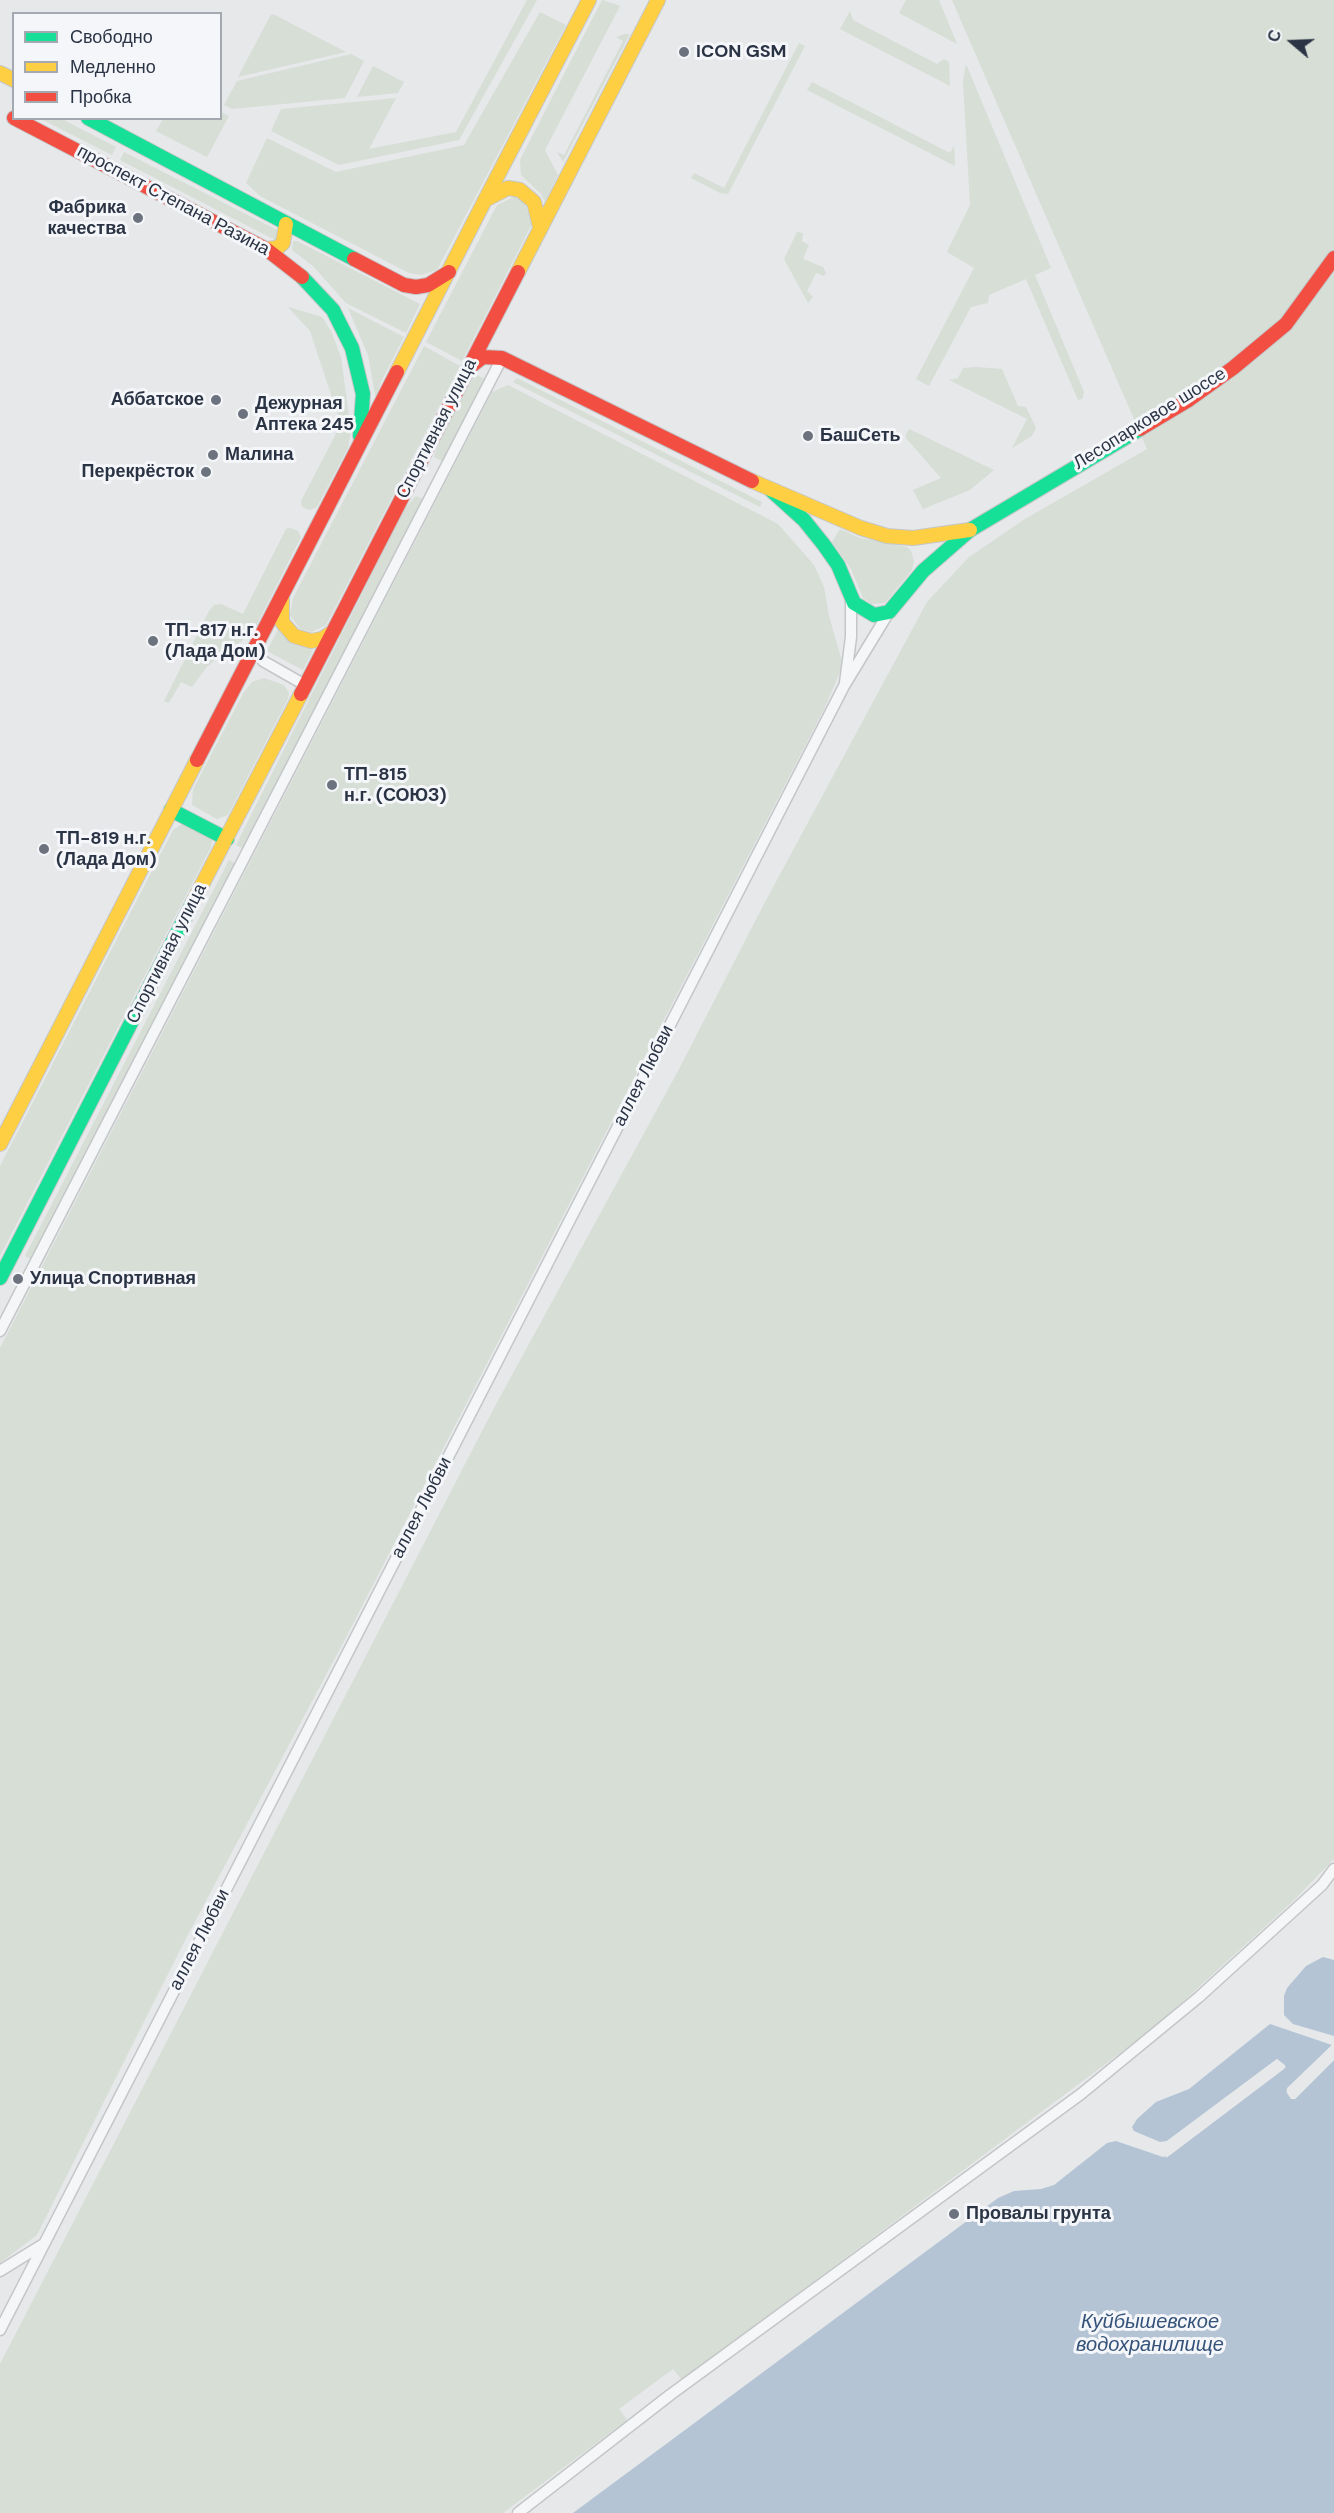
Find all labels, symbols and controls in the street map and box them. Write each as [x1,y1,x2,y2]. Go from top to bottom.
legend [12,12,222,120]
north arrow [1262,12,1322,72]
text: Свободно [70,25,153,49]
text: С [1263,27,1286,45]
place label: ICON GSM [696,41,786,63]
marker: ICON GSM [677,45,691,59]
text: Медленно [70,55,156,79]
text: Пробка [70,85,132,109]
street label: проспект Степана Разина [73,141,273,261]
place label: Фабрика качества [48,197,126,240]
marker: Фабрика качества [131,211,145,225]
street label: Спортивная улица [392,355,482,503]
street label: Лесопарковое шоссе [1070,363,1230,475]
place label: Аббатское [111,389,204,411]
marker: Аббатское [209,393,223,407]
place label: Дежурная Аптека 245 [255,393,354,436]
marker: Дежурная Аптека 245 [236,407,250,421]
place label: БашСеть [820,425,901,447]
marker: БашСеть [801,429,815,443]
place label: Малина [225,444,294,466]
marker: Малина [206,448,220,462]
place label: Перекрёсток [81,461,194,483]
marker: Перекрёсток [199,465,213,479]
place label: ТП-817 н.г. (Лада Дом) [165,620,265,662]
marker: ТП-817 н.г. (Лада Дом) [146,634,160,648]
place label: ТП-815 н.г. (СОЮЗ) [344,764,447,806]
marker: ТП-815 н.г. (СОЮЗ) [325,778,339,792]
place label: ТП-819 н.г. (Лада Дом) [56,828,156,870]
marker: ТП-819 н.г. (Лада Дом) [37,842,51,856]
street label: Спортивная улица [122,880,212,1028]
street label: аллея Любви [609,1022,679,1130]
place label: Улица Спортивная [30,1268,196,1290]
marker: Улица Спортивная [11,1272,25,1286]
street label: аллея Любви [387,1454,457,1562]
street label: аллея Любви [165,1886,235,1994]
place label: Провалы грунта [966,2203,1111,2225]
marker: Провалы грунта [947,2207,961,2221]
water label: Куйбышевское водохранилище [1076,2311,1224,2358]

